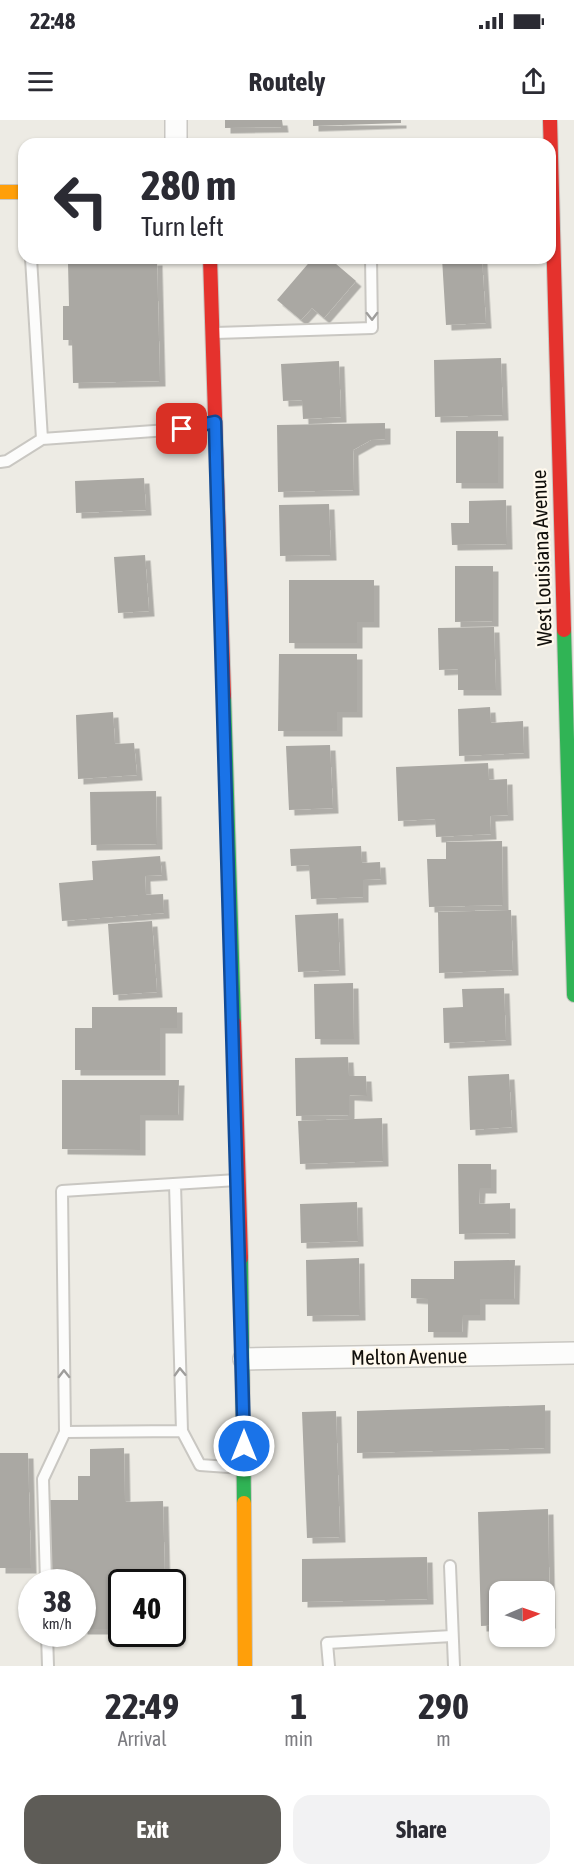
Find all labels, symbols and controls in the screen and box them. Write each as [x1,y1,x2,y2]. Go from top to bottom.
text: 22:48 [30,8,75,34]
icon: menu [24,65,57,98]
icon: share [517,65,550,98]
text: Routely [248,66,326,97]
text: 280 m [141,161,236,209]
icon: left [42,162,120,240]
text: Turn left [141,211,224,242]
one-way arrow [365,312,378,321]
pin [156,403,207,454]
icon: arrive [165,412,198,445]
street label: West Louisiana Avenue [526,469,556,647]
street label: Melton Avenue [351,1343,467,1369]
one-way arrow [174,1368,187,1377]
one-way arrow [58,1369,70,1378]
position arrow [212,1414,276,1478]
speed limit sign: 40 [108,1569,186,1647]
north arrow [489,1581,555,1647]
map controls [489,1581,555,1647]
text: 38 [43,1584,71,1618]
text: km/h [42,1615,72,1632]
text: 22:49 [105,1685,179,1727]
text: 1 [290,1685,307,1727]
text: 290 [418,1685,469,1727]
text: Arrival [118,1727,167,1750]
text: min [284,1727,313,1750]
text: m [436,1727,451,1750]
button: Exit [24,1795,281,1864]
button: Share [293,1795,550,1864]

